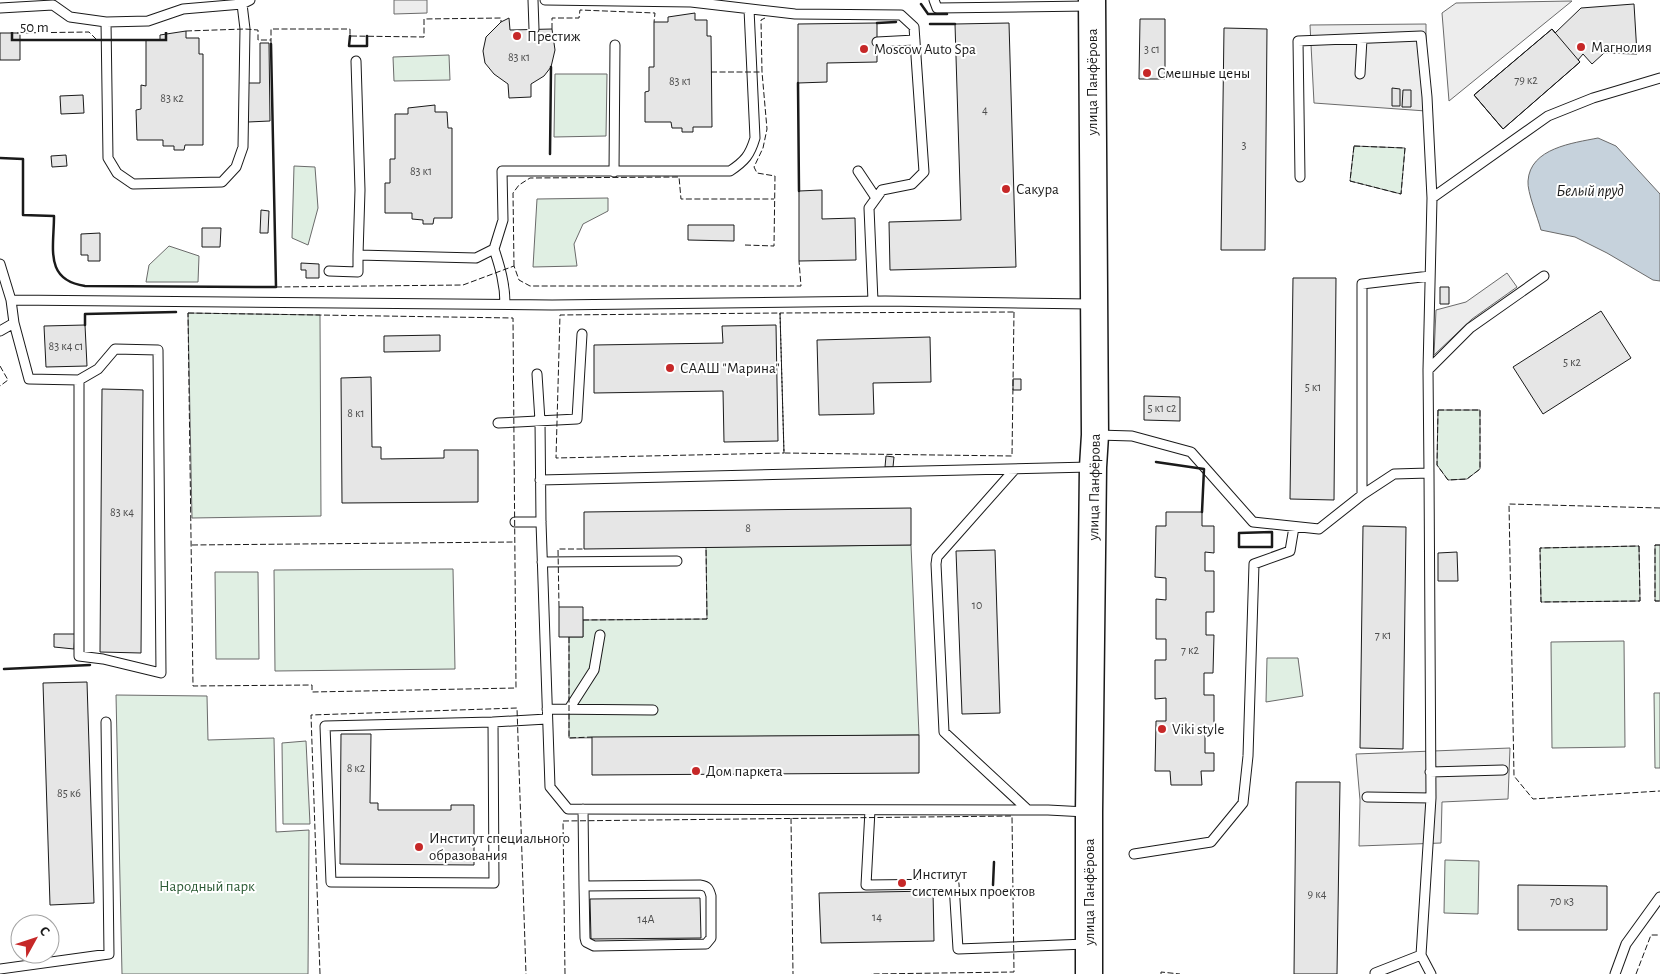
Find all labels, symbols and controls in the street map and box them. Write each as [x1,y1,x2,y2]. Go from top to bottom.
scale bar [12,10,166,42]
text: 50 m [20,20,49,35]
street label: улица Панфёрова [1085,28,1100,137]
place label: Престиж [527,29,581,44]
marker: Престиж [511,30,523,42]
place label: Магнолия [1591,40,1652,55]
marker: Магнолия [1575,41,1587,53]
place label: Moscow Auto Spa [874,42,976,57]
marker: Moscow Auto Spa [858,43,870,55]
house number: 3 с1 [1144,43,1160,55]
house number: 83 к1 [508,51,530,63]
place label: Смешные цены [1157,66,1250,81]
marker: Смешные цены [1141,67,1153,79]
house number: 79 к2 [1514,74,1538,86]
house number: 83 к1 [669,75,691,87]
house number: 83 к2 [160,92,184,104]
house number: 4 [982,104,988,116]
house number: 3 [1242,139,1247,151]
house number: 83 к1 [410,165,432,177]
place label: Сакура [1016,182,1059,197]
marker: Сакура [1000,183,1012,195]
water label: Белый пруд [1556,183,1624,200]
house number: 83 к4 с1 [49,340,83,352]
house number: 5 к2 [1563,356,1582,368]
place label: СААШ "Марина" [680,361,780,376]
marker: СААШ "Марина" [664,362,676,374]
house number: 5 к1 [1305,381,1321,393]
house number: 5 к1 с2 [1148,402,1177,414]
house number: 8 к1 [347,407,365,419]
street label: улица Панфёрова [1086,433,1103,542]
house number: 83 к4 [110,506,134,518]
house number: 8 [745,522,751,534]
house number: 10 [972,599,982,611]
house number: 7 к1 [1375,629,1391,641]
house number: 7 к2 [1181,644,1200,656]
place label: Viki style [1172,722,1224,737]
marker: Viki style [1156,723,1168,735]
house number: 8 к2 [347,762,366,774]
place label: Дом паркета [706,764,783,779]
marker: Дом паркета [690,765,702,777]
house number: 85 к6 [57,787,81,799]
place label: Институт специального образования [429,831,570,863]
street label: улица Панфёрова [1082,838,1097,947]
marker: Институт специального образования [413,841,425,853]
place label: Институт системных проектов [912,867,1035,899]
marker: Институт системных проектов [896,877,908,889]
park label: Народный парк [159,879,255,894]
house number: 9 к4 [1308,888,1327,900]
house number: 70 к3 [1550,895,1574,907]
house number: 14 [872,911,882,923]
house number: 14А [638,913,654,925]
north arrow [10,914,60,964]
text: С [36,924,52,939]

